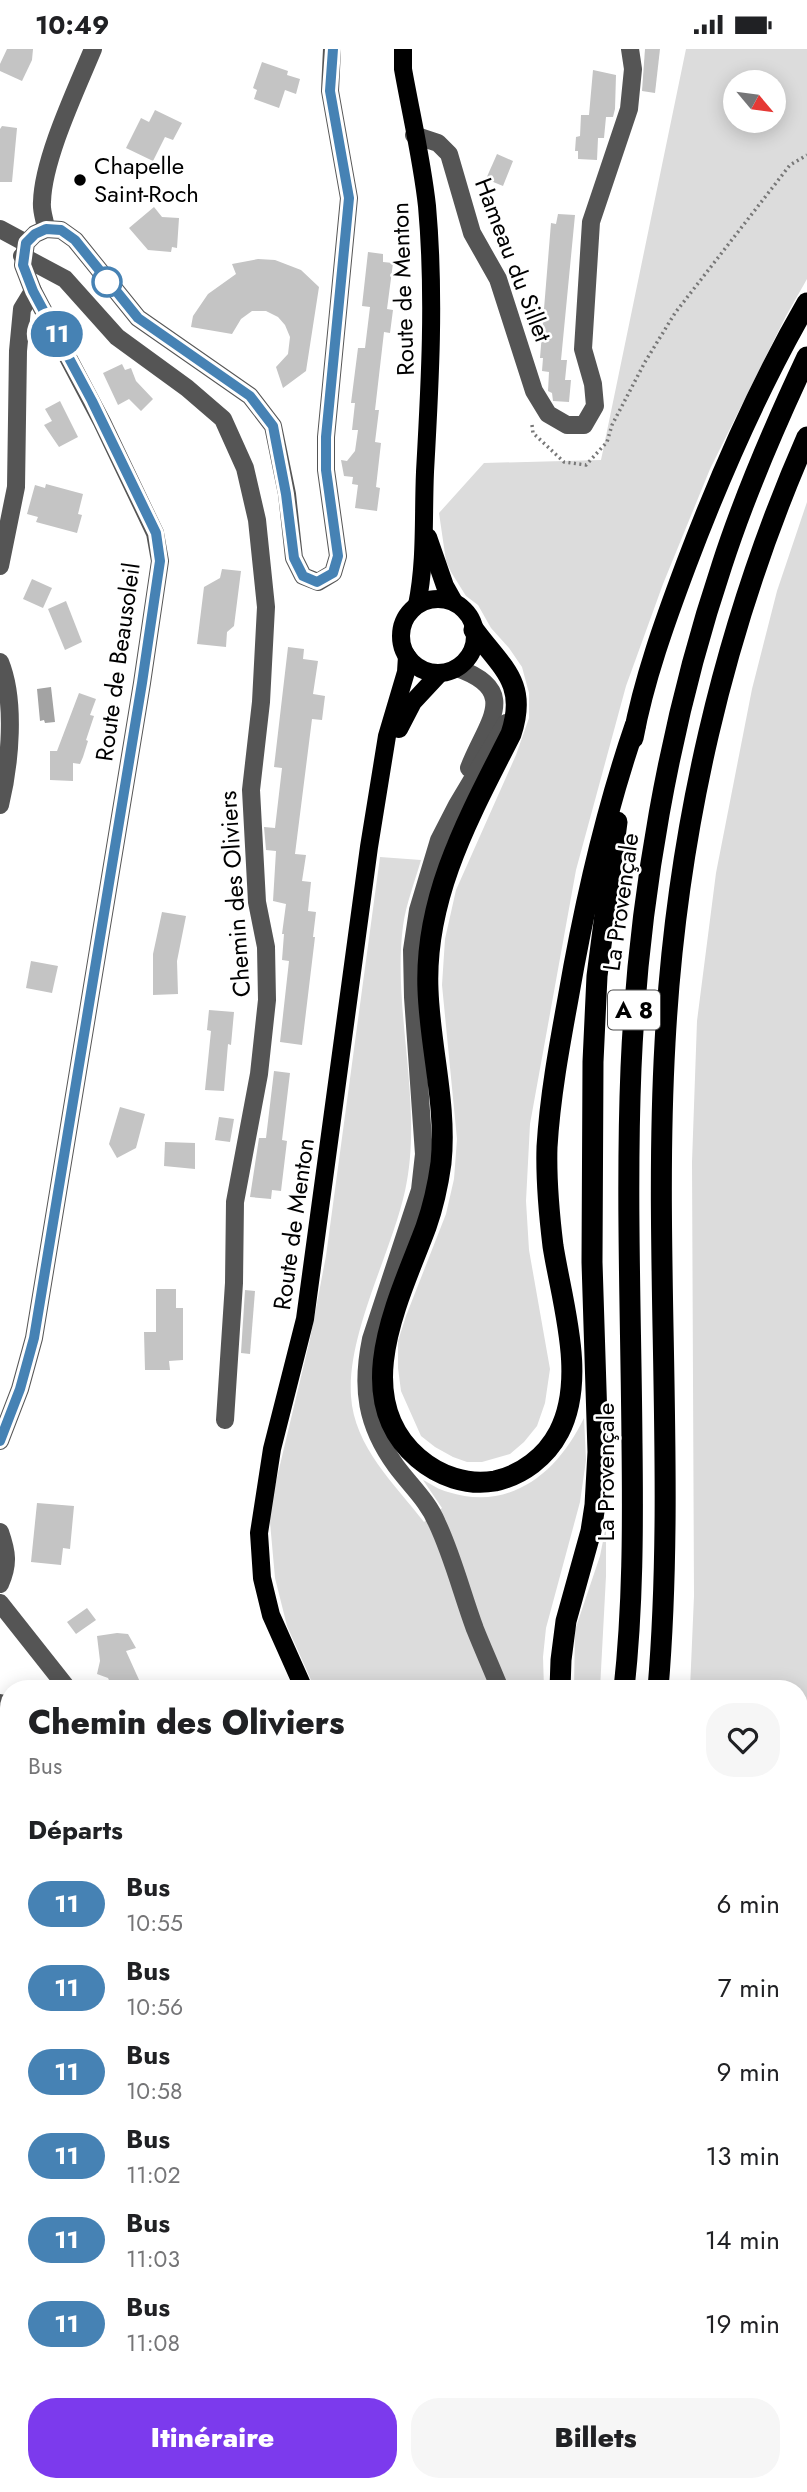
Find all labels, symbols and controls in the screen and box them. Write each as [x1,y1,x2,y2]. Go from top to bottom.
text: 10:49 [35,6,109,44]
north arrow [723,70,786,133]
map controls [723,70,786,133]
place label: Chapelle Saint-Roch [94,148,199,211]
marker: Chapelle Saint-Roch [72,172,88,188]
street label: Hameau du Sillet [466,173,561,347]
street label: Route de Menton [382,202,423,376]
unlabelled marker [92,267,122,297]
line badge: 11 [25,311,88,357]
text: 11 [45,316,69,351]
street label: Route de Beausoleil [86,560,149,763]
street label: Chemin des Oliviers [210,790,259,998]
street label: La Provençale [594,831,647,973]
road number: A 8 [608,991,660,1029]
street label: Route de Menton [264,1136,323,1312]
street label: La Provençale [588,1403,623,1541]
text: Chemin des Oliviers [28,1699,345,1746]
button: heart [706,1703,780,1777]
text: Bus [28,1749,62,1783]
text: Départs [28,1811,123,1849]
text: Bus [126,1868,170,1906]
text: 6 min [717,1885,780,1923]
text: 11 [54,1886,79,1921]
text: 10:55 [126,1906,183,1940]
text: Bus [126,1952,170,1990]
text: 7 min [718,1969,780,2007]
text: 11 [54,1970,79,2005]
text: 10:56 [126,1990,183,2024]
text: Bus [126,2036,170,2074]
text: 9 min [717,2053,780,2091]
text: 11 [54,2054,79,2089]
text: 10:58 [126,2074,183,2108]
text: Bus [126,2120,170,2158]
text: 13 min [706,2137,780,2175]
text: 11 [54,2138,79,2173]
text: 11:02 [126,2158,181,2192]
text: Bus [126,2204,170,2242]
text: 14 min [705,2221,780,2259]
text: 11 [54,2222,79,2257]
text: 11:03 [126,2242,180,2276]
text: Bus [126,2288,170,2326]
text: 19 min [705,2305,780,2343]
text: 11 [54,2306,79,2341]
text: 11:08 [126,2326,180,2360]
button: Itinéraire [28,2398,397,2478]
button: Billets [411,2398,780,2478]

